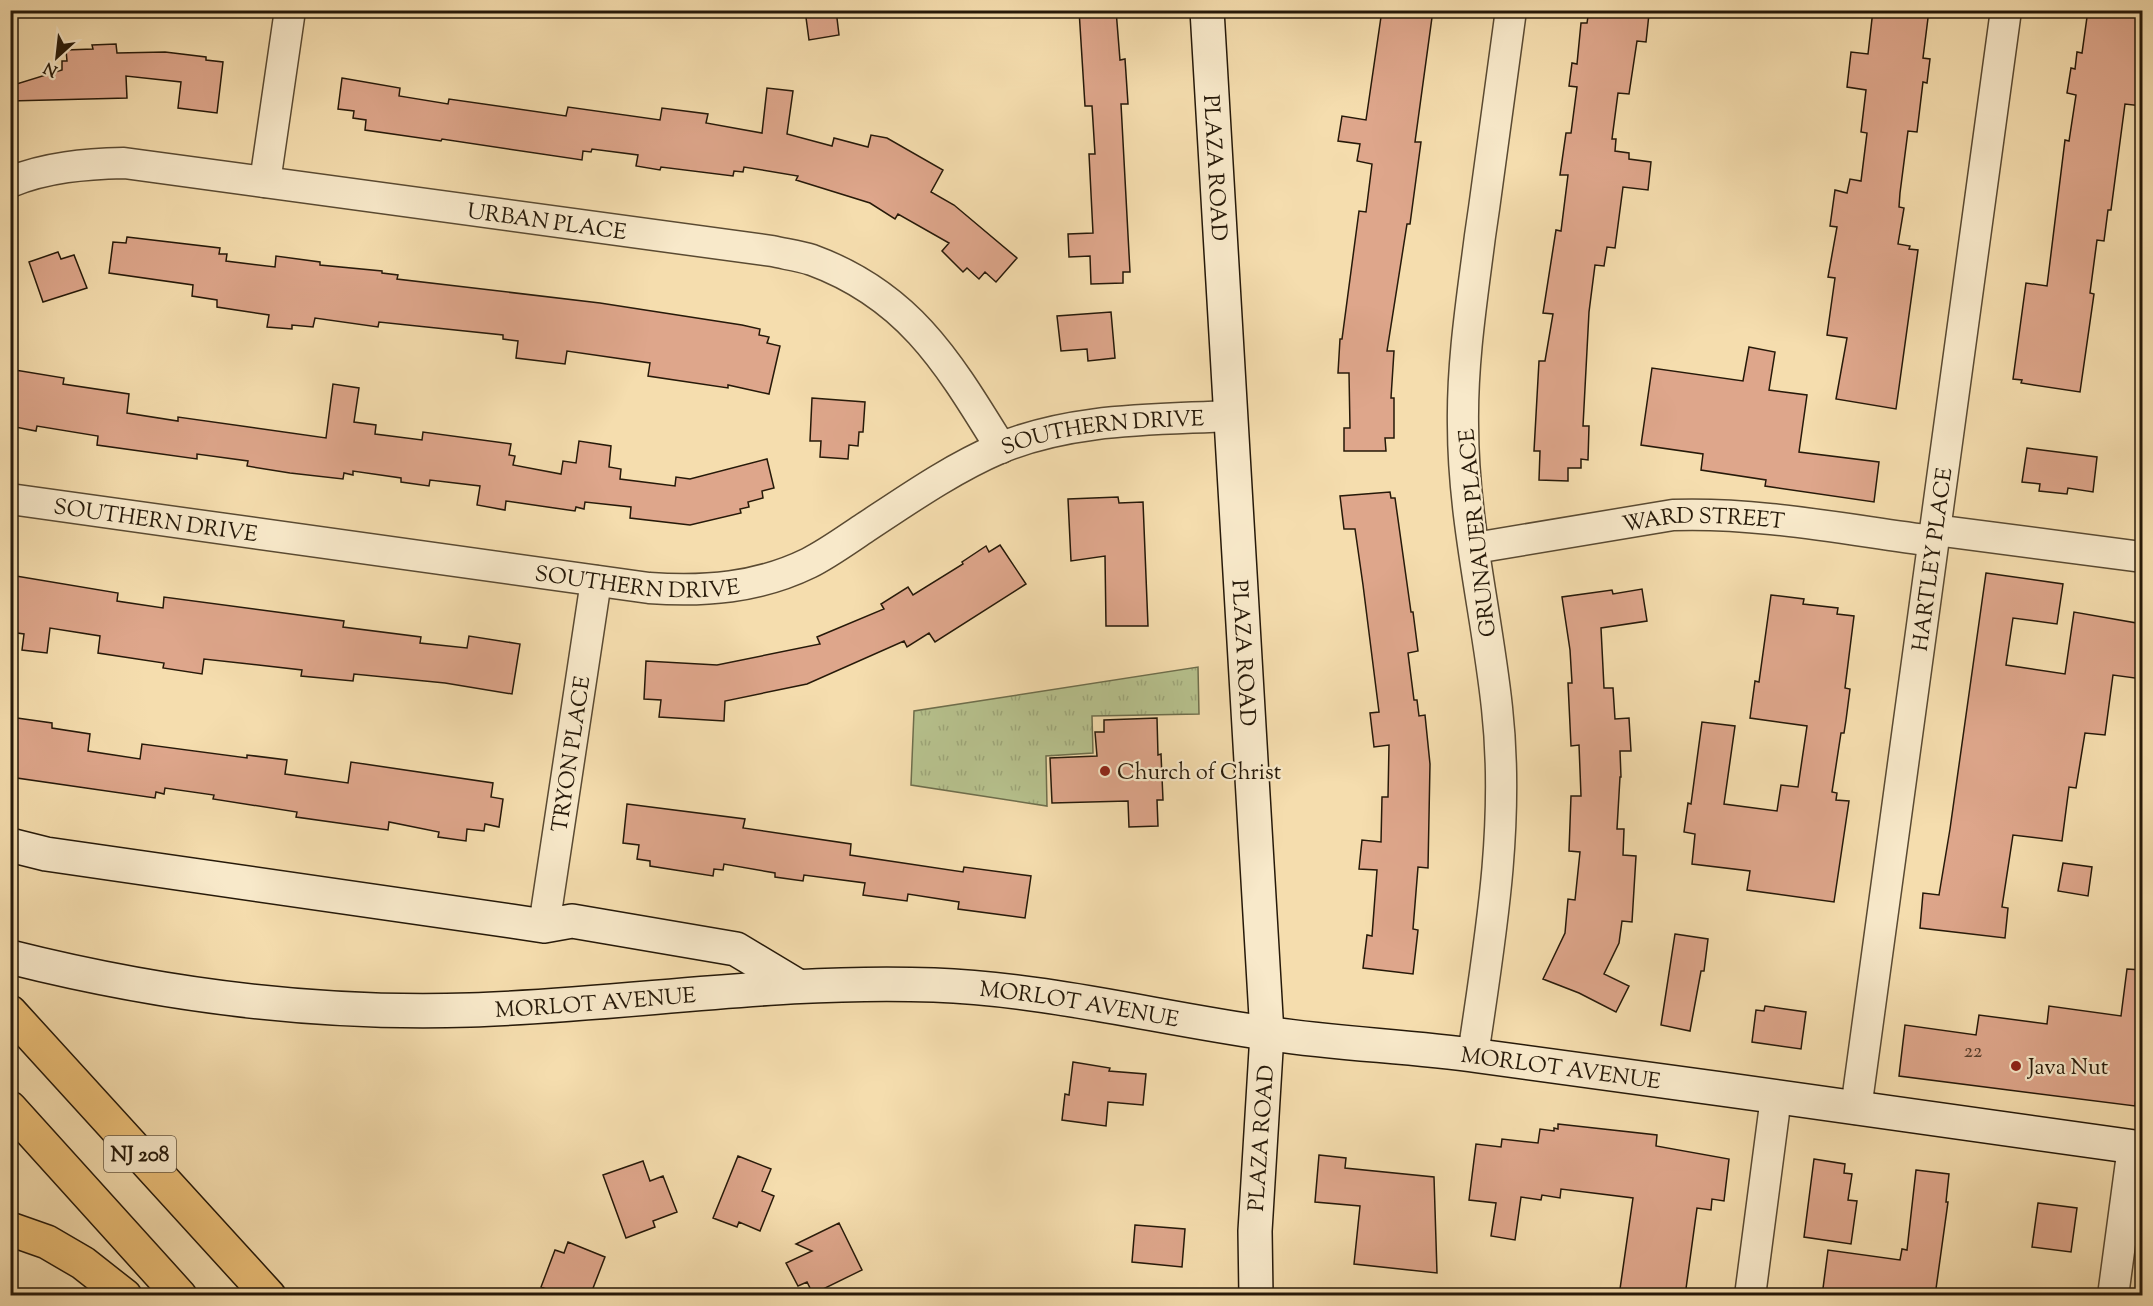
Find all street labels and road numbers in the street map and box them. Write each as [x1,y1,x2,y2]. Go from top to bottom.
street label: PLAZA ROAD [1193,94,1234,242]
street label: URBAN PLACE [465,197,628,250]
street label: SOUTHERN DRIVE [997,404,1205,465]
street label: GRUNAUER PLACE [1452,427,1506,639]
street label: HARTLEY PLACE [1906,466,1962,653]
street label: SOUTHERN DRIVE [51,492,259,552]
street label: WARD STREET [1620,502,1787,542]
street label: SOUTHERN DRIVE [533,559,742,608]
street label: PLAZA ROAD [1221,579,1262,727]
street label: TRYON PLACE [545,674,600,835]
street label: MORLOT AVENUE [978,975,1181,1037]
street label: MORLOT AVENUE [494,981,697,1028]
street label: MORLOT AVENUE [1459,1041,1662,1099]
street label: PLAZA ROAD [1242,1064,1284,1212]
road number: NJ 208 [104,1136,176,1172]

